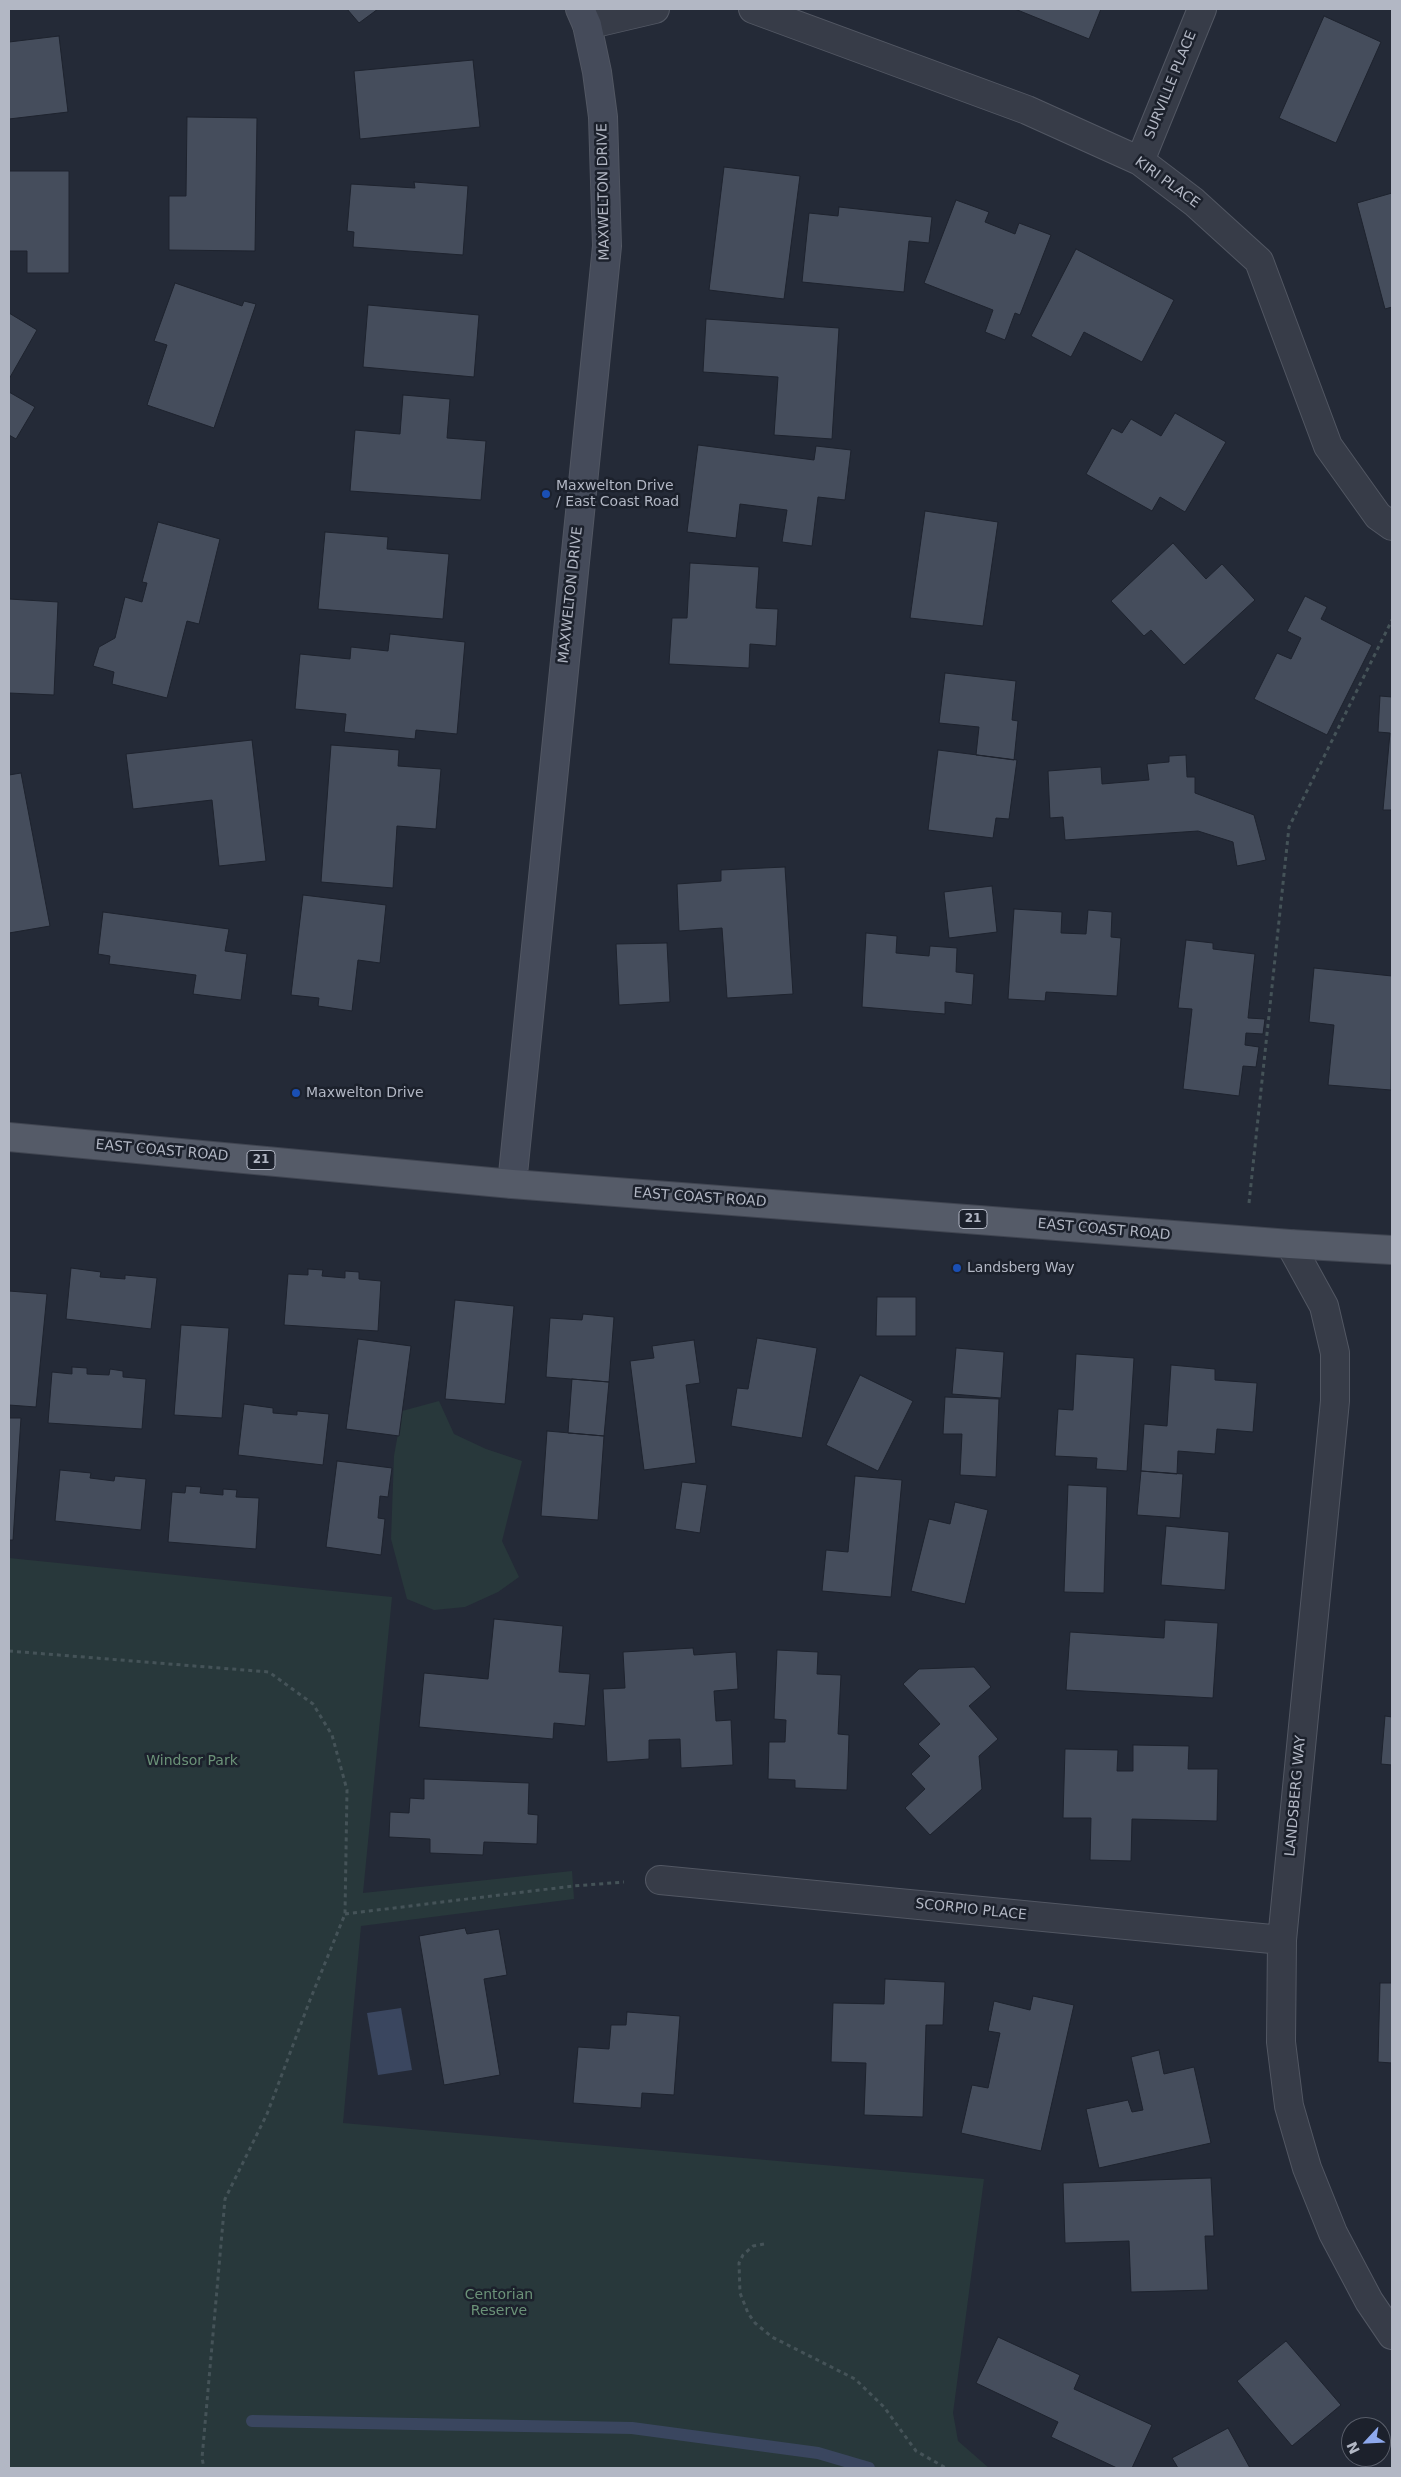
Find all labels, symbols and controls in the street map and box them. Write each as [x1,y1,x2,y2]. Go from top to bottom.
street label: SURVILLE PLACE [1142,28,1200,142]
street label: MAXWELTON DRIVE [594,123,614,261]
street label: KIRI PLACE [1131,154,1203,212]
place label: Maxwelton Drive / East Coast Road [556,478,679,511]
marker: Maxwelton Drive / East Coast Road [540,488,552,500]
street label: MAXWELTON DRIVE [555,526,587,664]
place label: Maxwelton Drive [306,1085,424,1101]
marker: Maxwelton Drive [290,1087,302,1099]
street label: EAST COAST ROAD [95,1137,229,1165]
road number: 21 [247,1150,275,1170]
street label: EAST COAST ROAD [633,1185,767,1211]
road number: 21 [959,1210,987,1228]
street label: EAST COAST ROAD [1037,1216,1171,1244]
place label: Landsberg Way [967,1260,1075,1276]
marker: Landsberg Way [951,1262,963,1274]
street label: LANDSBERG WAY [1282,1735,1310,1857]
park label: Windsor Park [146,1753,238,1769]
street label: SCORPIO PLACE [914,1896,1028,1924]
park label: Centorian Reserve [465,2287,533,2320]
north arrow [1341,2417,1391,2467]
text: N [1344,2439,1363,2457]

